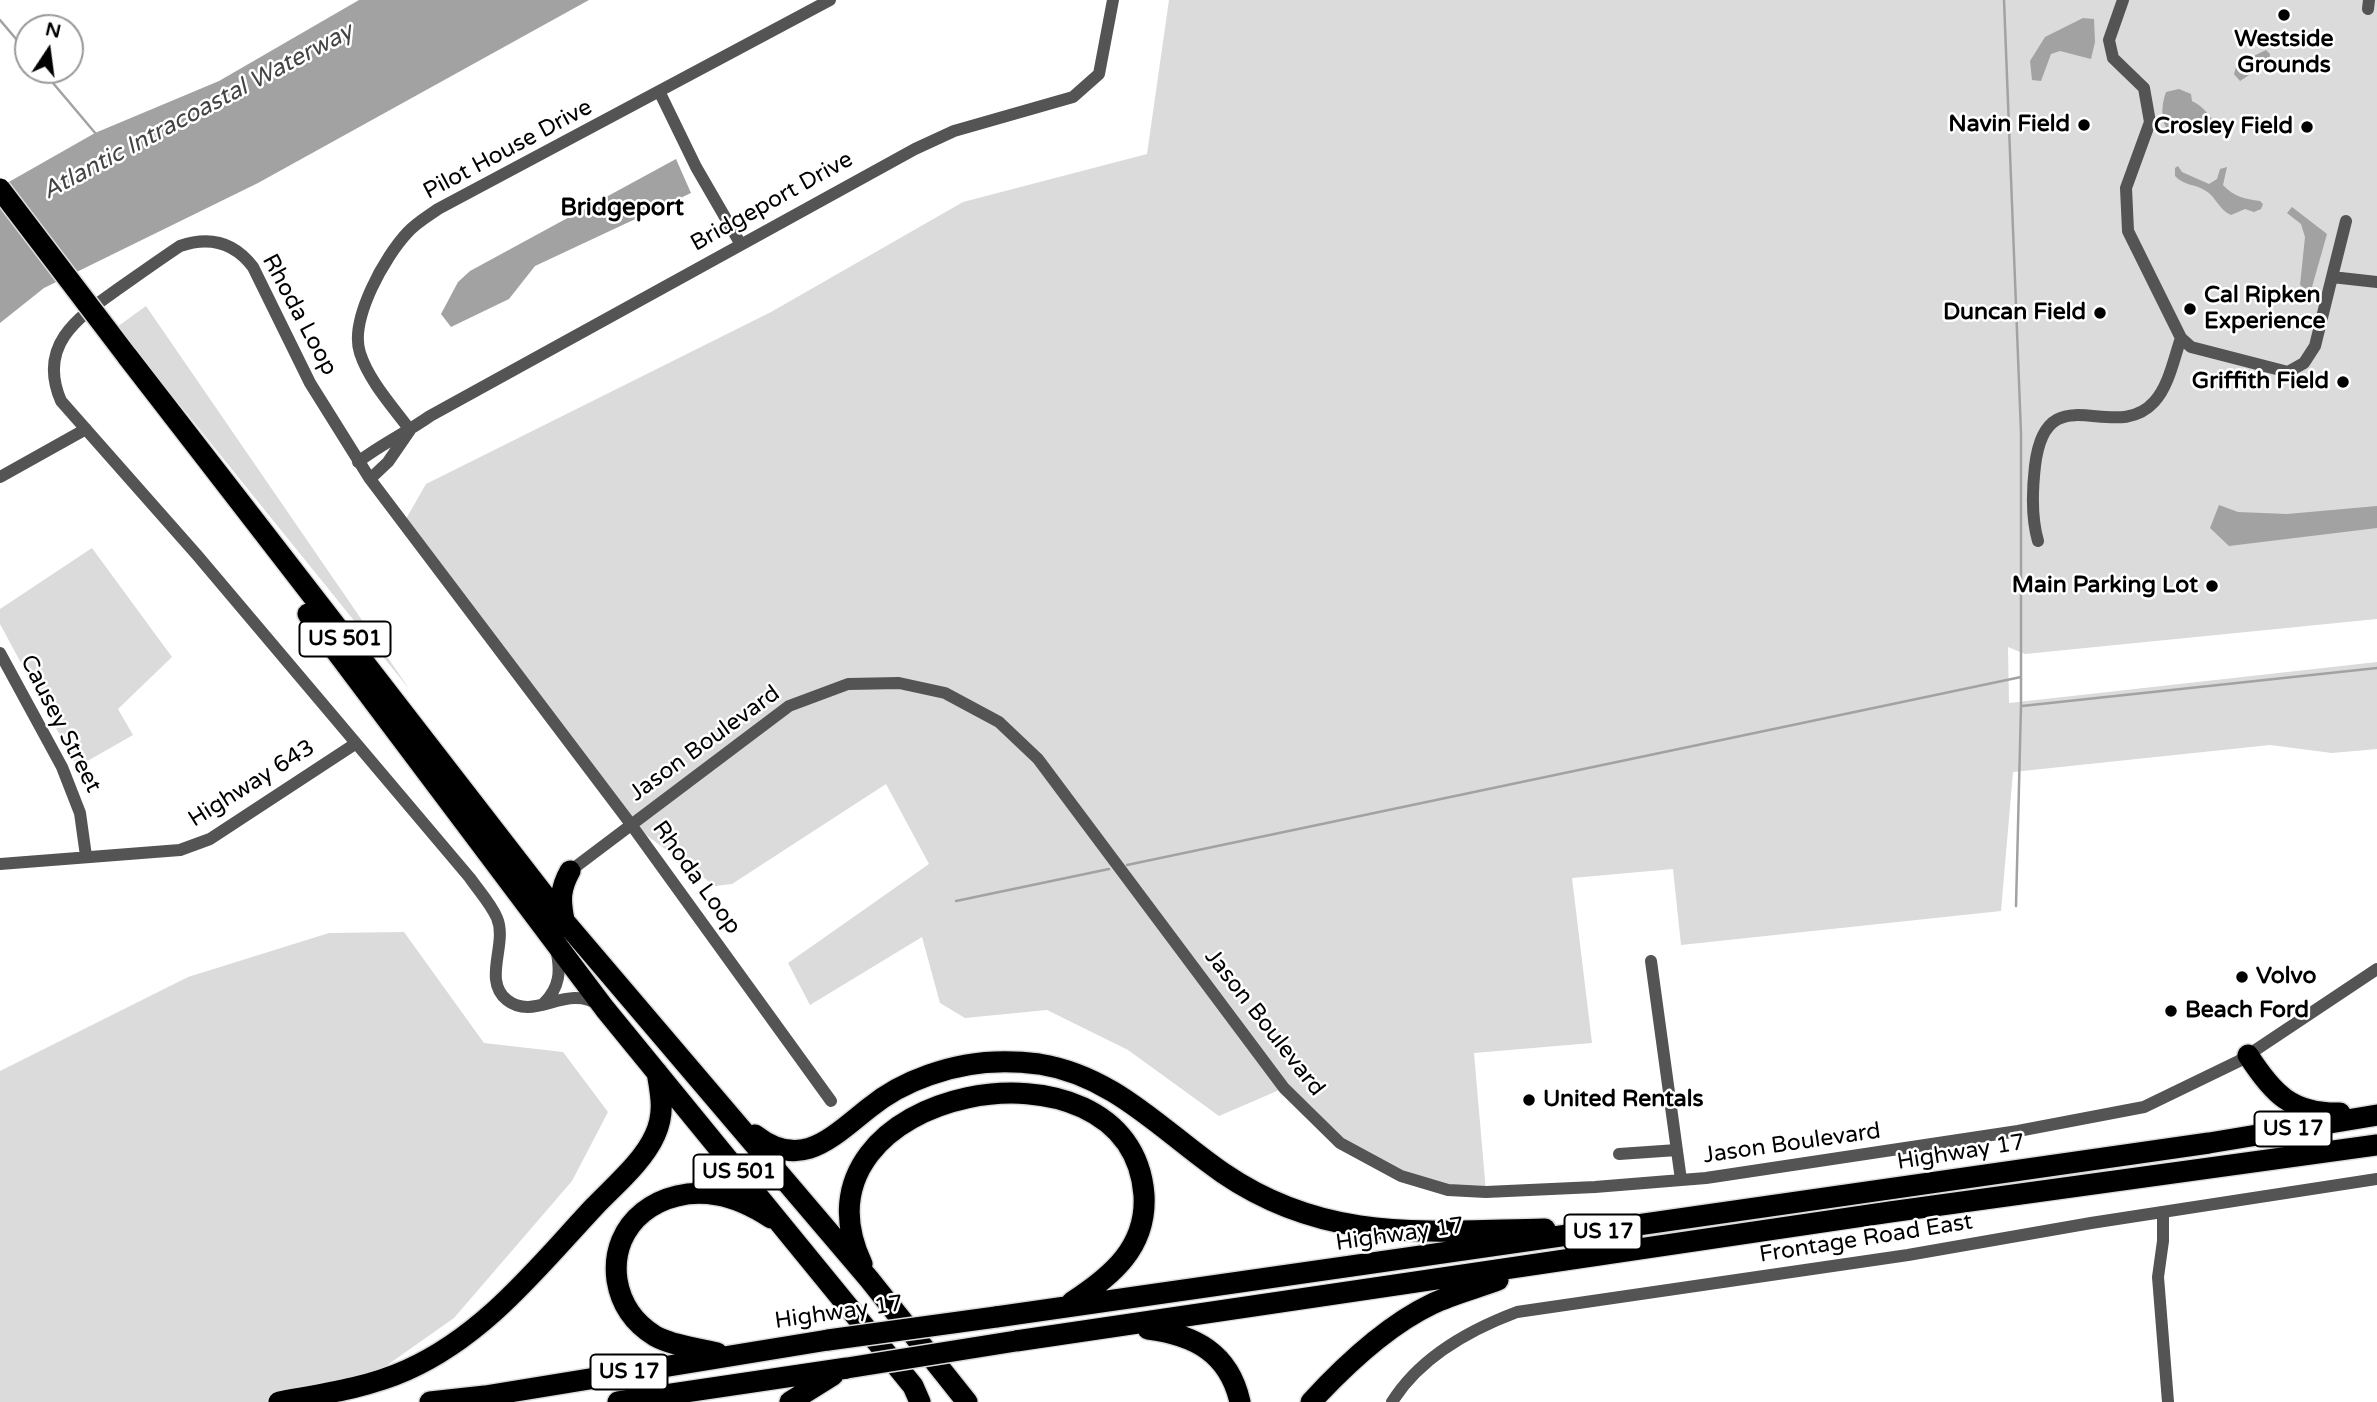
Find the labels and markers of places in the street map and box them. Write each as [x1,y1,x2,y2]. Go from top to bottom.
marker: Westside Grounds [2276,7,2292,23]
place label: Westside Grounds [2234,26,2334,80]
place label: Navin Field [1948,111,2070,139]
place label: Crosley Field [2154,113,2293,141]
marker: Navin Field [2076,117,2092,133]
marker: Crosley Field [2299,119,2315,135]
place label: Cal Ripken Experience [2204,282,2325,336]
place label: Duncan Field [1943,299,2086,327]
marker: Cal Ripken Experience [2182,301,2198,317]
marker: Duncan Field [2092,305,2108,321]
place label: Griffith Field [2192,368,2329,396]
marker: Griffith Field [2335,374,2351,390]
place label: Main Parking Lot [2012,572,2198,600]
marker: Main Parking Lot [2204,578,2220,594]
place label: Volvo [2256,963,2316,991]
marker: Volvo [2234,969,2250,985]
place label: Beach Ford [2185,997,2309,1025]
marker: Beach Ford [2163,1003,2179,1019]
place label: United Rentals [1543,1086,1703,1114]
marker: United Rentals [1521,1092,1537,1108]

